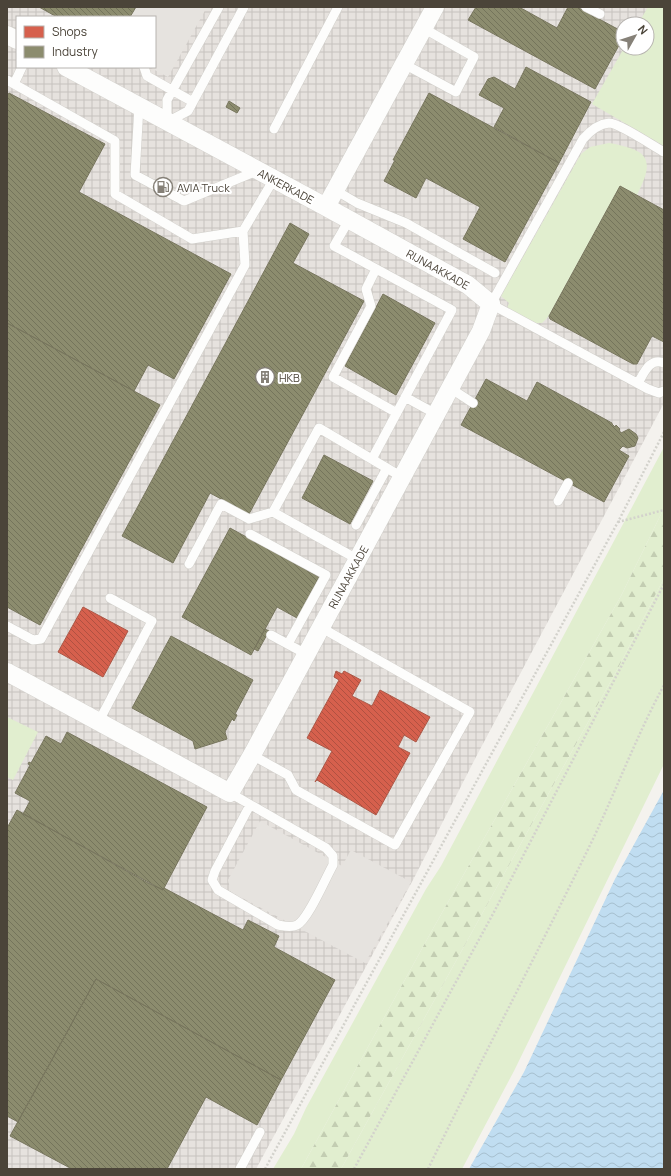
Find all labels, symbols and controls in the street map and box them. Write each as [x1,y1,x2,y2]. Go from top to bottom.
legend [16,16,156,68]
north arrow [615,16,655,56]
text: N [635,22,652,37]
text: Shops [52,23,87,40]
text: Industry [52,43,98,60]
street label: ANKERKADE [255,165,317,207]
fuel station icon: AVIA Truck [152,176,174,198]
place label: AVIA Truck [177,180,230,195]
street label: RIJNAAKKADE [404,245,472,293]
building icon: HKB [254,366,276,388]
place label: HKB [279,370,300,385]
street label: RIJNAAKKADE [324,543,372,611]

